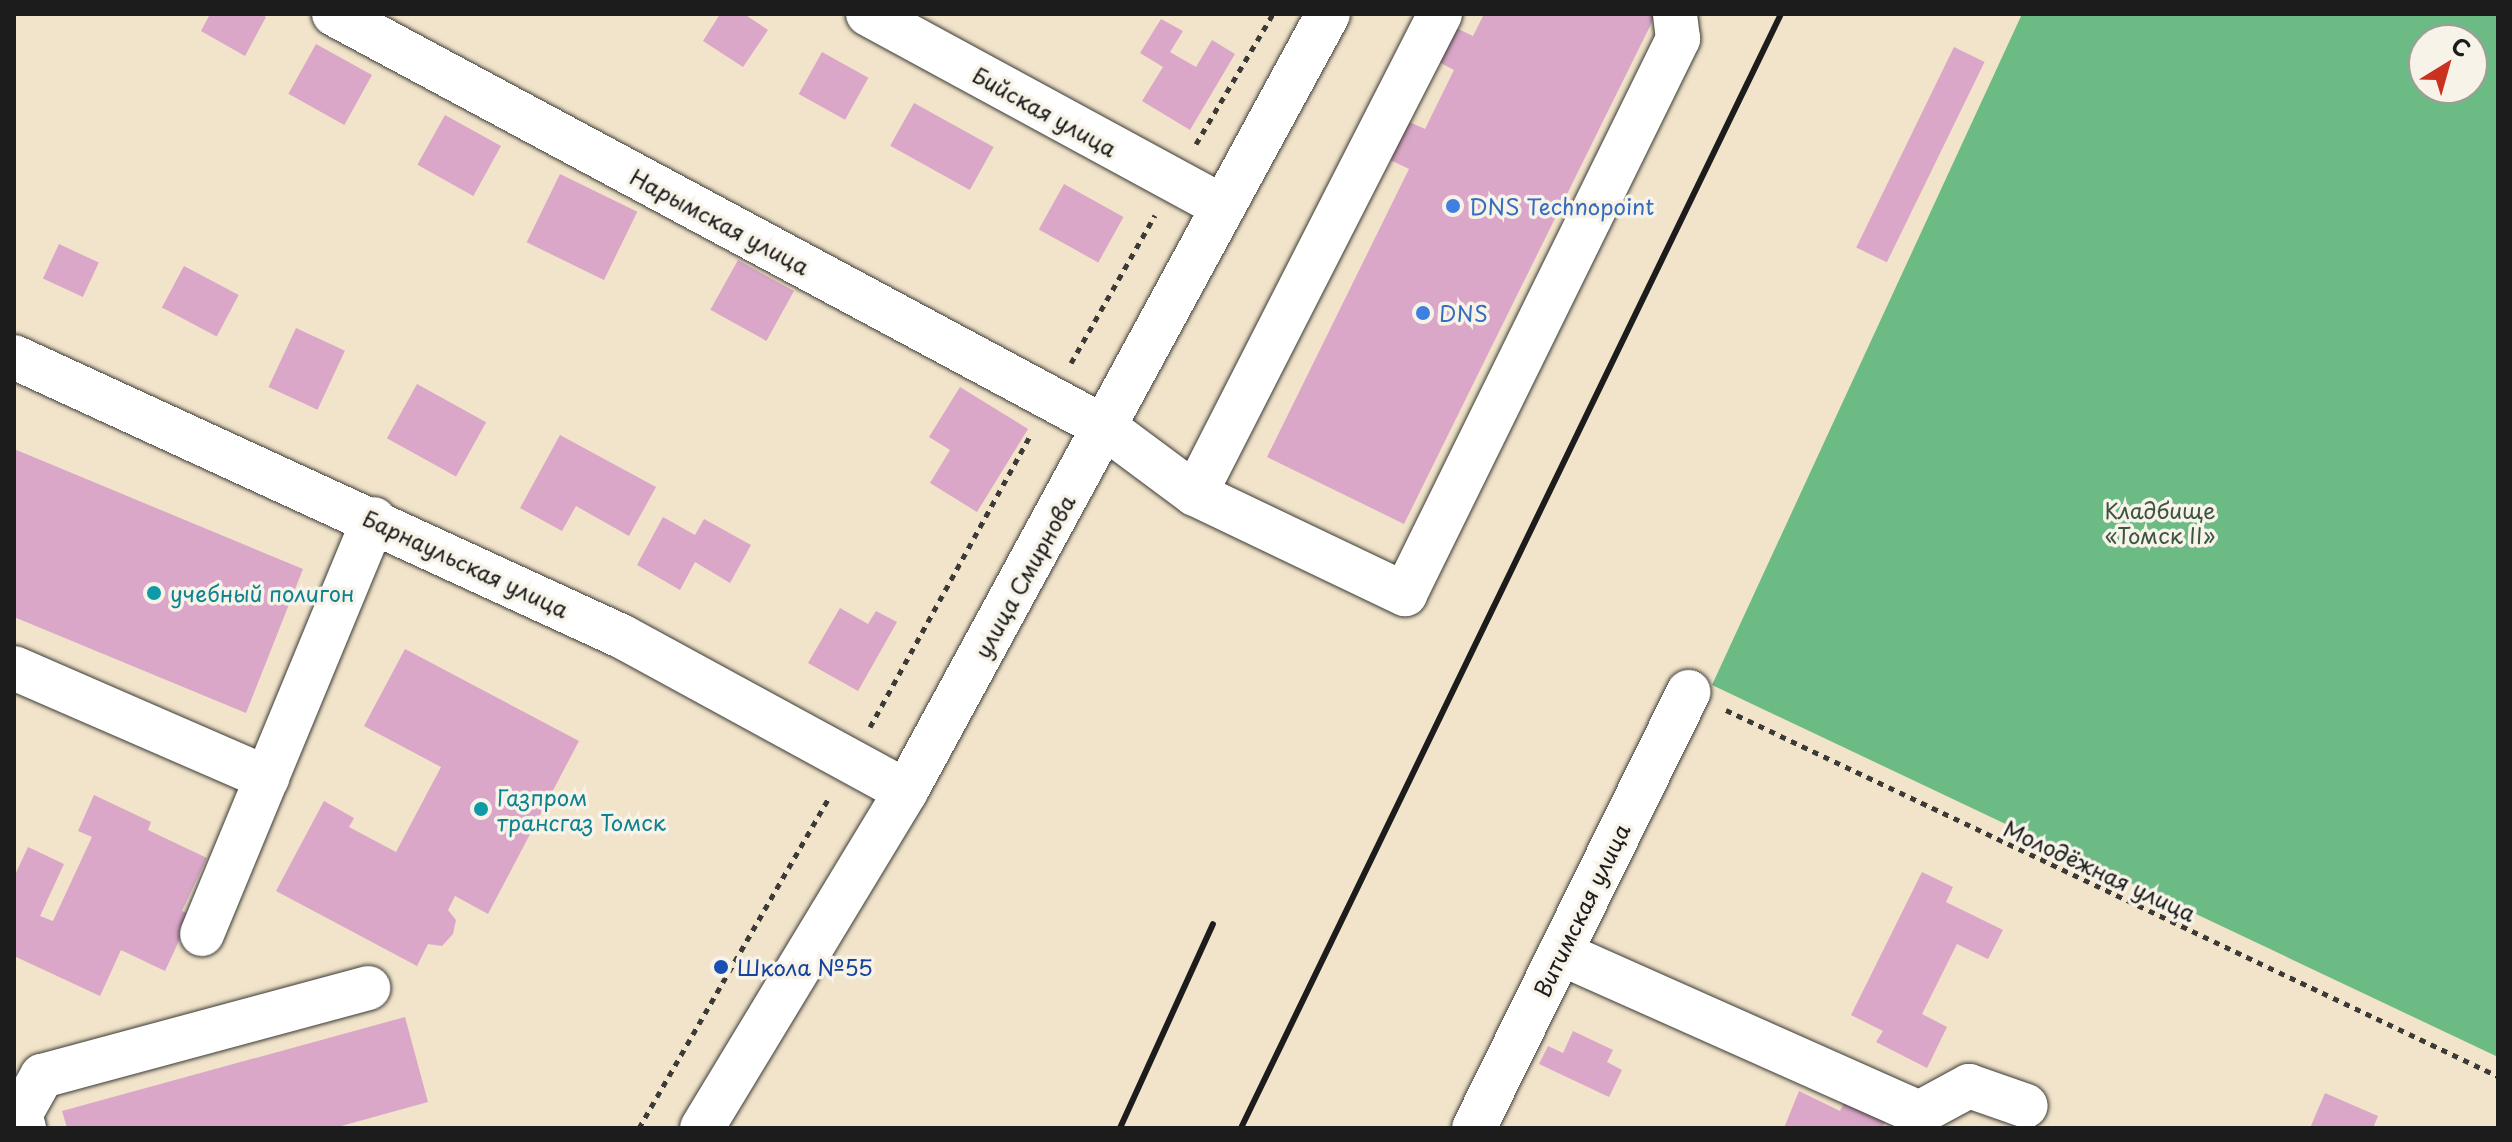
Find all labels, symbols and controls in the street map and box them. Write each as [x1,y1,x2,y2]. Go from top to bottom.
north arrow [2408,24,2488,104]
text: С [2445,28,2478,64]
street label: Бийская улица [968,60,1122,162]
street label: Нарымская улица [626,162,814,280]
place label: DNS Technopoint [1469,193,1651,219]
marker: DNS Technopoint [1444,197,1462,215]
place label: DNS [1439,300,1488,326]
marker: DNS [1414,304,1432,322]
street label: улица Смирнова [968,489,1080,663]
park label: Кладбище «Томск II» [2104,496,2216,548]
street label: Барнаульская улица [358,503,574,623]
place label: учебный полигон [170,580,355,606]
marker: учебный полигон [145,584,163,602]
place label: Газпром трансгаз Томск [497,783,667,834]
marker: Газпром трансгаз Томск [472,800,490,818]
street label: Молодёжная улица [1999,814,2201,926]
street label: Витимская улица [1527,818,1635,1002]
place label: Школа №55 [737,954,873,980]
marker: Школа №55 [712,958,730,976]

